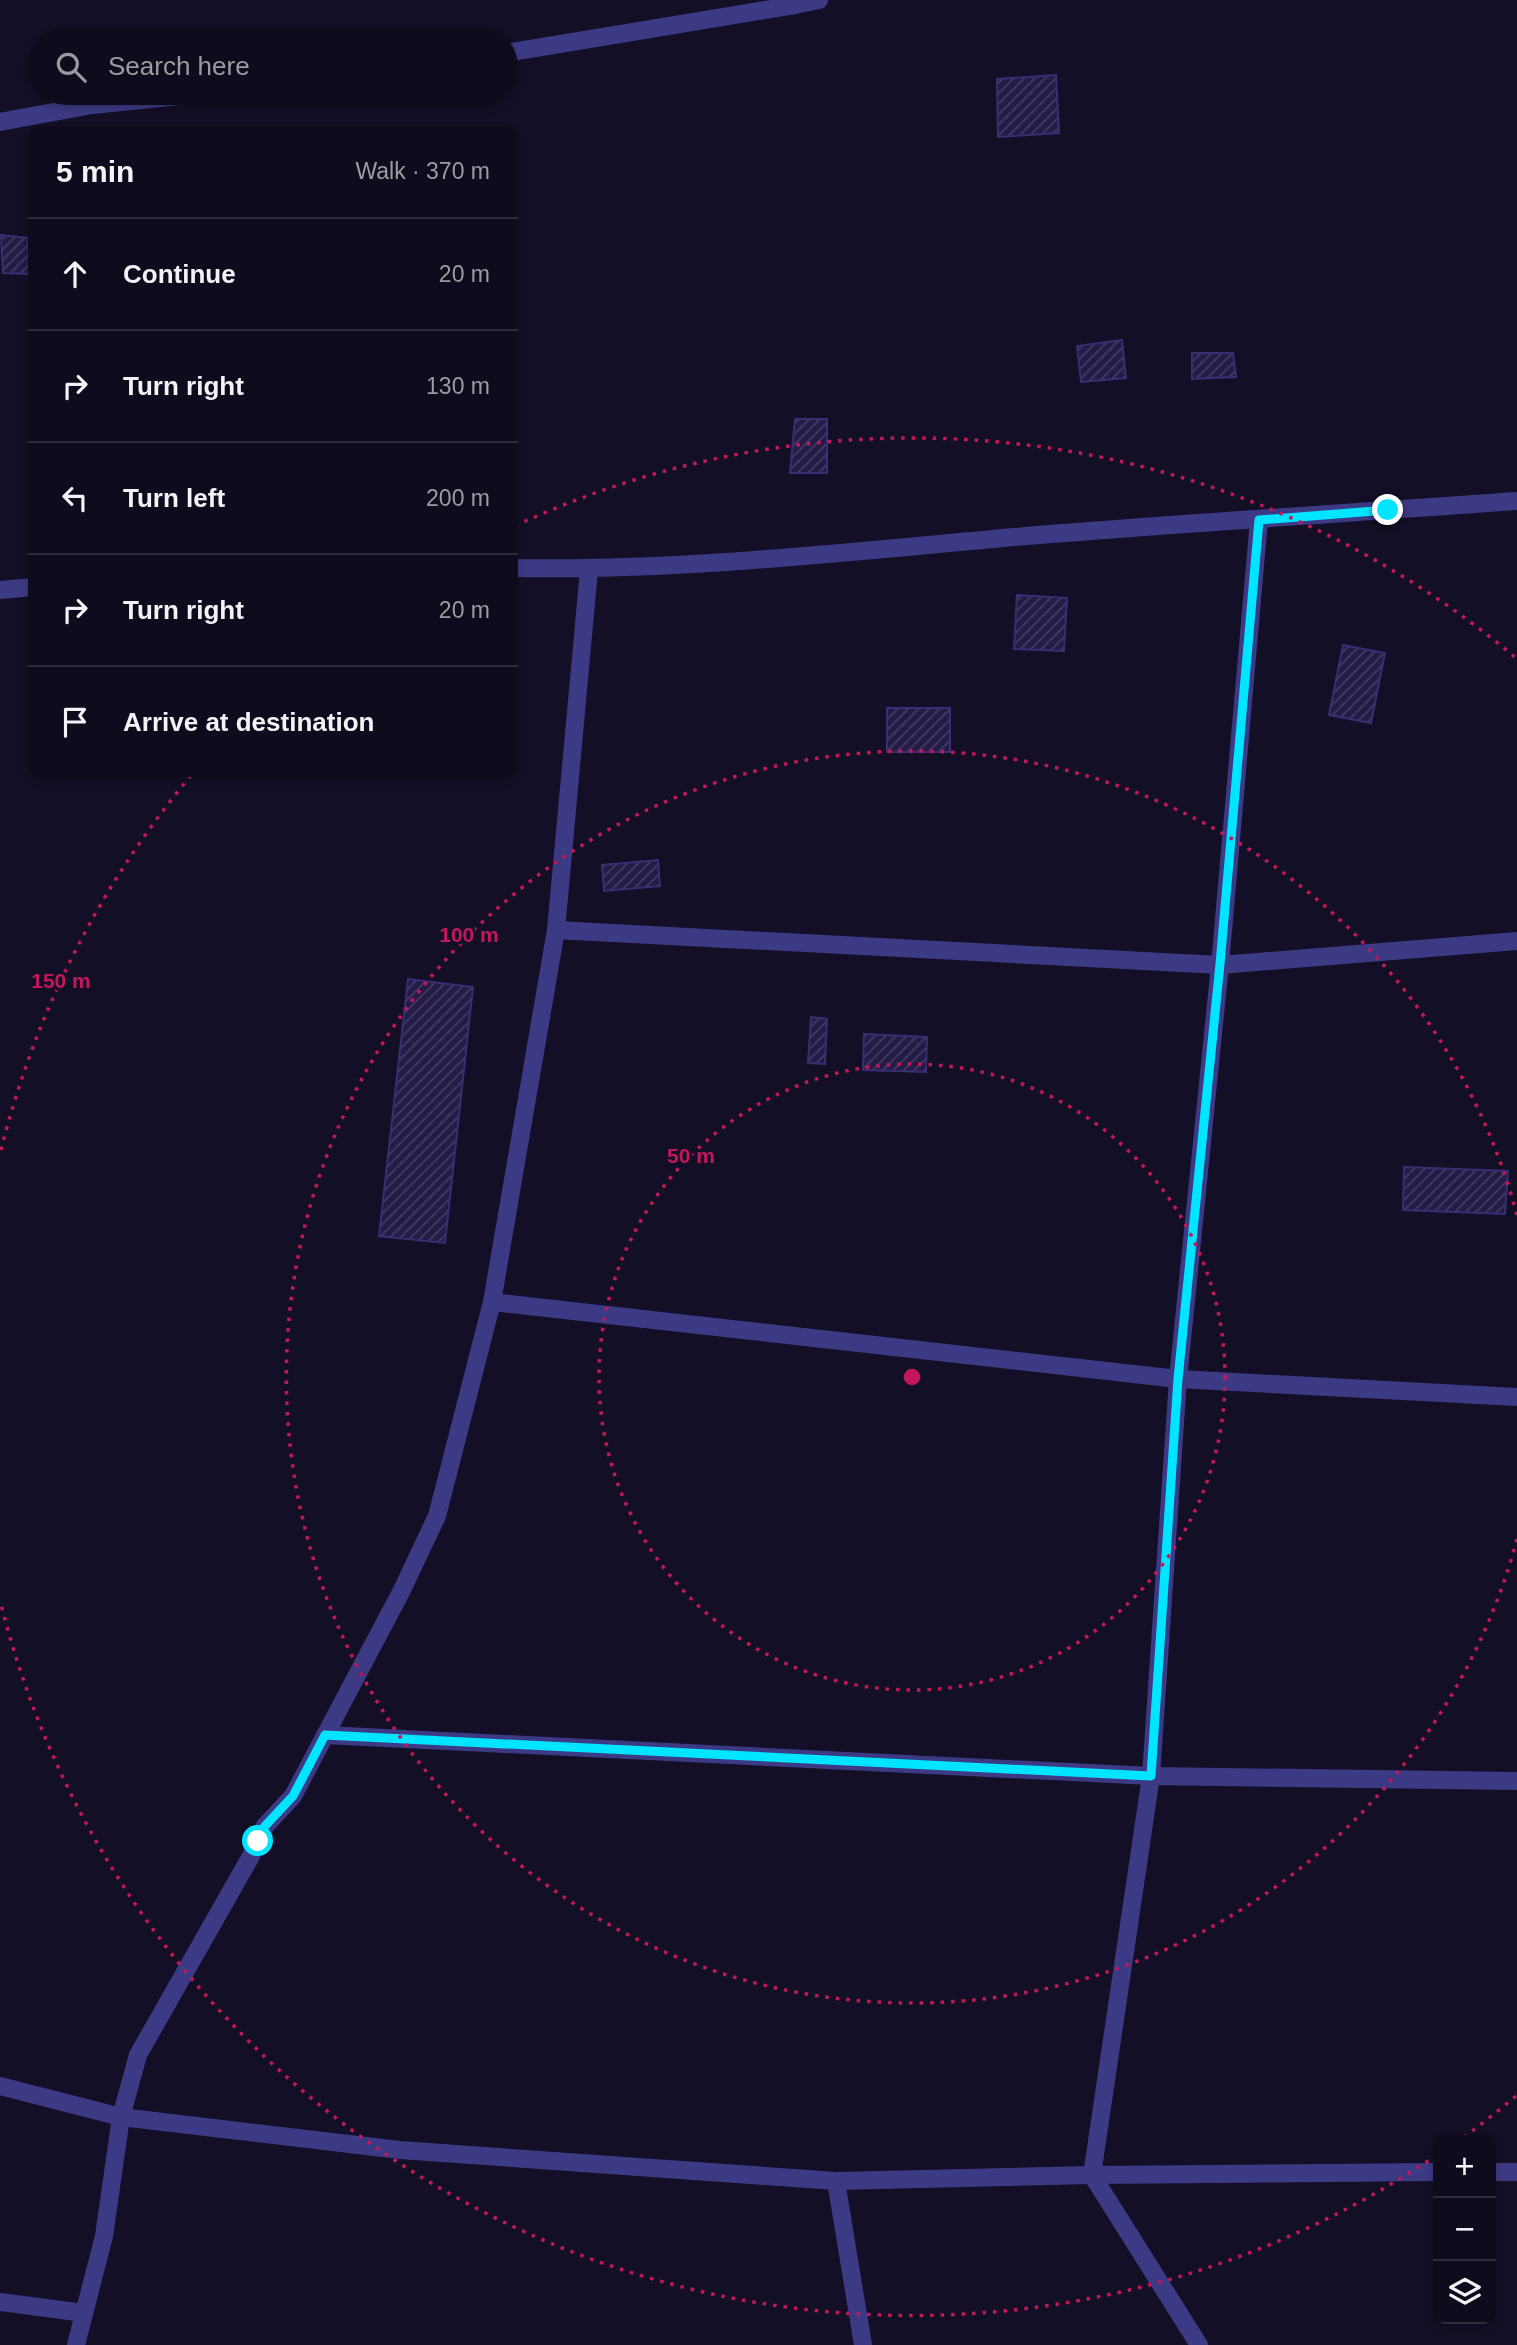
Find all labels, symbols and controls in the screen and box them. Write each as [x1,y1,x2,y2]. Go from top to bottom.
search box [28,28,518,105]
icon: search [52,48,90,86]
text: Search here [108,51,250,81]
text: 5 min [56,155,134,188]
text: Walk · 370 m [355,158,490,184]
icon: ahead [56,255,94,293]
text: Continue [123,259,236,289]
text: 20 m [439,261,490,287]
icon: right [56,367,94,405]
text: Turn right [123,371,244,401]
text: 130 m [426,373,490,399]
icon: left [56,479,94,517]
text: Turn left [123,483,225,513]
text: 200 m [426,485,490,511]
route end [1372,494,1403,525]
icon: right [56,591,94,629]
text: Turn right [123,595,244,625]
text: 20 m [439,597,490,623]
icon: arrive [56,703,94,741]
text: Arrive at destination [123,707,374,737]
text: 100 m [439,923,499,946]
text: 150 m [31,969,91,992]
text: 50 m [667,1144,715,1167]
centre of rings [900,1365,924,1389]
route start [242,1825,273,1856]
map controls [1433,2135,1496,2324]
button: + [1433,2135,1496,2198]
button: − [1433,2198,1496,2261]
button: layers [1433,2261,1496,2324]

